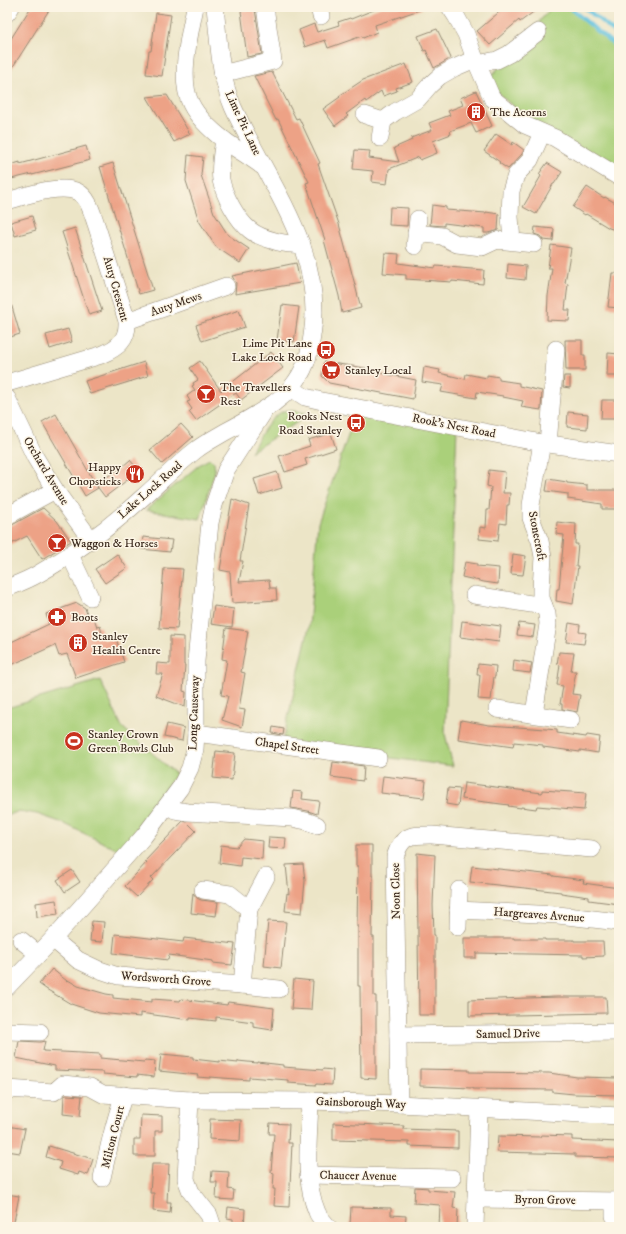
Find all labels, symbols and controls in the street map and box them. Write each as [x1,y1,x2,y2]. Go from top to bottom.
street label: Lime Pit Lane [221,88,265,158]
building icon: The Acorns [465,101,487,123]
place label: The Acorns [490,105,546,120]
street label: Auty Crescent [100,255,132,323]
street label: Auty Mews [149,288,203,320]
place label: Lime Pit Lane Lake Lock Road [232,336,312,365]
bus stop icon: Lime Pit Lane Lake Lock Road [315,339,337,361]
supermarket icon: Stanley Local [320,359,342,381]
place label: Stanley Local [345,363,412,378]
place label: The Travellers Rest [220,380,291,409]
bar icon: The Travellers Rest [195,383,217,405]
place label: Rooks Nest Road Stanley [279,409,342,438]
street label: Rook's Nest Road [411,411,497,441]
bus stop icon: Rooks Nest Road Stanley [345,412,367,434]
street label: Orchard Avenue [20,434,72,508]
street label: Lake Lock Road [115,458,185,522]
place label: Happy Chopsticks [69,460,121,489]
restaurant icon: Happy Chopsticks [124,463,146,485]
street label: Stonecroft [525,510,549,562]
bar icon: Waggon & Horses [46,532,68,554]
place label: Waggon & Horses [70,536,158,551]
pharmacy icon: Boots [46,606,68,628]
place label: Boots [71,610,98,625]
place label: Stanley Health Centre [92,629,161,658]
building icon: Stanley Health Centre [67,632,89,654]
street label: Long Causeway [185,675,203,751]
place label: Stanley Crown Green Bowls Club [88,727,174,756]
sports icon: Stanley Crown Green Bowls Club [63,730,85,752]
street label: Chapel Street [254,734,320,758]
street label: Noon Close [388,863,404,919]
street label: Hargreaves Avenue [493,904,585,926]
street label: Wordsworth Grove [120,968,212,990]
street label: Samuel Drive [476,1026,540,1042]
street label: Gainsborough Way [316,1094,407,1112]
street label: Milton Court [98,1104,128,1170]
street label: Chaucer Avenue [319,1168,397,1184]
street label: Byron Grove [514,1192,576,1208]

